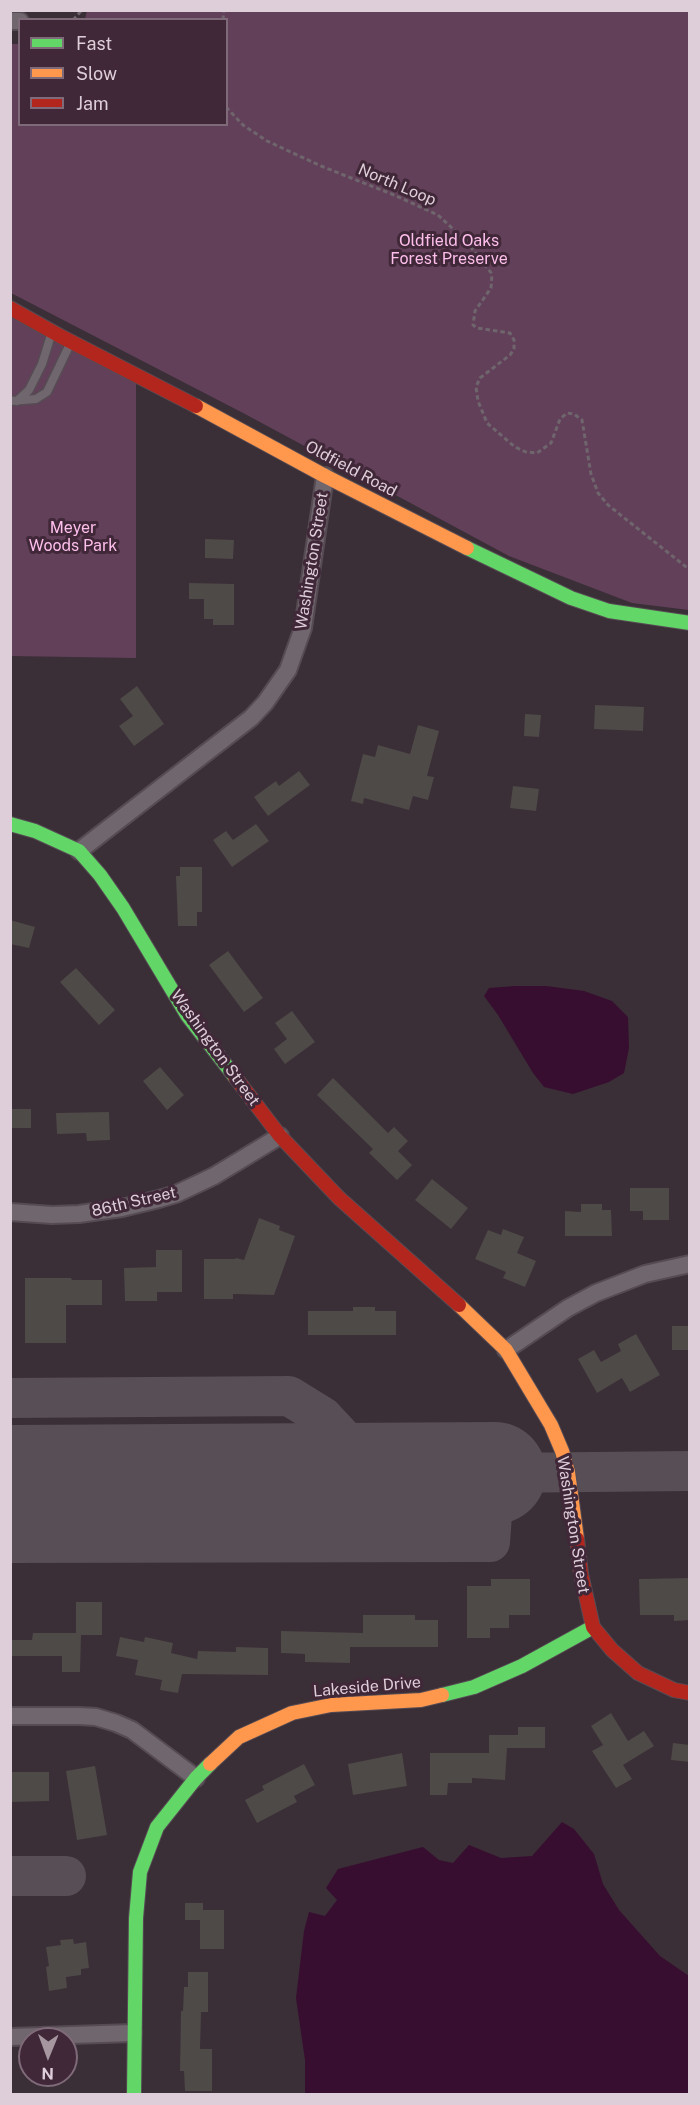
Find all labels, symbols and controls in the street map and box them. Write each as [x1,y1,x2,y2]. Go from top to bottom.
legend [18,18,228,126]
text: Fast [76,33,112,54]
text: Slow [76,63,117,84]
text: Jam [76,93,109,114]
street label: North Loop [355,160,439,210]
park label: Oldfield Oaks Forest Preserve [390,231,508,269]
street label: Oldfield Road [302,437,400,501]
street label: Washington Street [292,491,332,631]
park label: Meyer Woods Park [29,518,117,556]
street label: Washington Street [166,986,264,1110]
street label: 86th Street [90,1183,178,1221]
street label: Washington Street [553,1455,593,1595]
street label: Lakeside Drive [312,1673,422,1701]
north arrow [18,2027,78,2087]
text: N [41,2064,54,2083]

